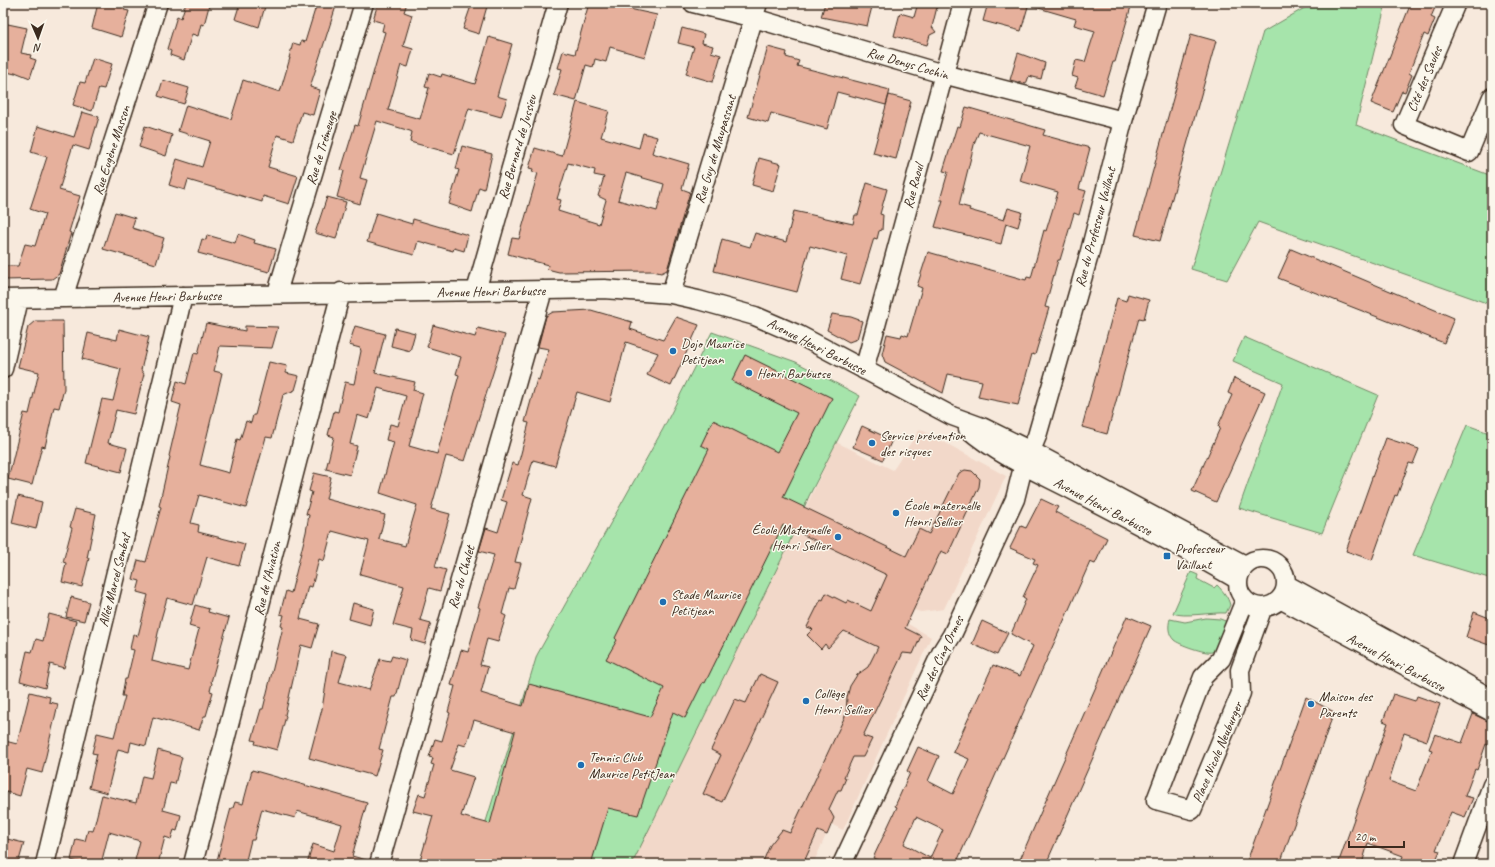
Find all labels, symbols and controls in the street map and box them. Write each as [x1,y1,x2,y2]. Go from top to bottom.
north arrow [18,18,58,58]
text: N [33,41,42,55]
street label: Cité des Saules [1403,43,1446,114]
street label: Rue Denys Cochin [865,44,951,83]
street label: Rue Bernard de Jussieu [494,92,541,201]
street label: Rue Guy de Maupassant [691,92,740,205]
street label: Rue Eugène Masson [89,103,134,197]
street label: Rue de Trémeuge [302,108,341,187]
street label: Rue Raoul [899,159,928,210]
street label: Rue du Professeur Vaillant [1071,164,1120,289]
street label: Avenue Henri Barbusse [437,282,547,301]
street label: Avenue Henri Barbusse [113,287,223,306]
street label: Avenue Henri Barbusse [765,314,869,378]
place label: Dojo Maurice Petitjean [681,335,745,368]
marker: Dojo Maurice Petitjean [668,346,678,356]
place label: Henri Barbusse [757,365,831,381]
marker: Henri Barbusse [744,368,754,378]
place label: Service prévention des risques [880,427,966,460]
marker: Service prévention des risques [867,438,877,448]
street label: Avenue Henri Barbusse [1051,473,1156,540]
place label: École maternelle Henri Sellier [904,497,981,530]
marker: École maternelle Henri Sellier [891,508,901,518]
place label: École Maternelle Henri Sellier [752,521,831,554]
street label: Allée Marcel Sembat [95,529,135,628]
marker: École Maternelle Henri Sellier [833,532,843,542]
street label: Rue de l'Aviation [250,538,285,617]
place label: Professeur Vaillant [1175,540,1225,573]
street label: Rue du Chalet [444,542,479,611]
marker: Professeur Vaillant [1162,551,1172,561]
place label: Stade Maurice Petitjean [671,586,742,619]
marker: Stade Maurice Petitjean [658,597,668,607]
street label: Rue des Cinq Ormes [912,612,968,703]
street label: Avenue Henri Barbusse [1344,629,1449,696]
place label: Collège Henri Sellier [814,685,873,718]
place label: Maison des Parents [1319,688,1373,721]
marker: Collège Henri Sellier [801,696,811,706]
street label: Place Nicole Neuburger [1189,698,1247,805]
marker: Maison des Parents [1306,699,1316,709]
place label: Tennis Club Maurice PetitJean [589,749,675,782]
marker: Tennis Club Maurice PetitJean [576,760,586,770]
scale bar [1349,823,1404,849]
text: 20 m [1355,829,1377,845]

